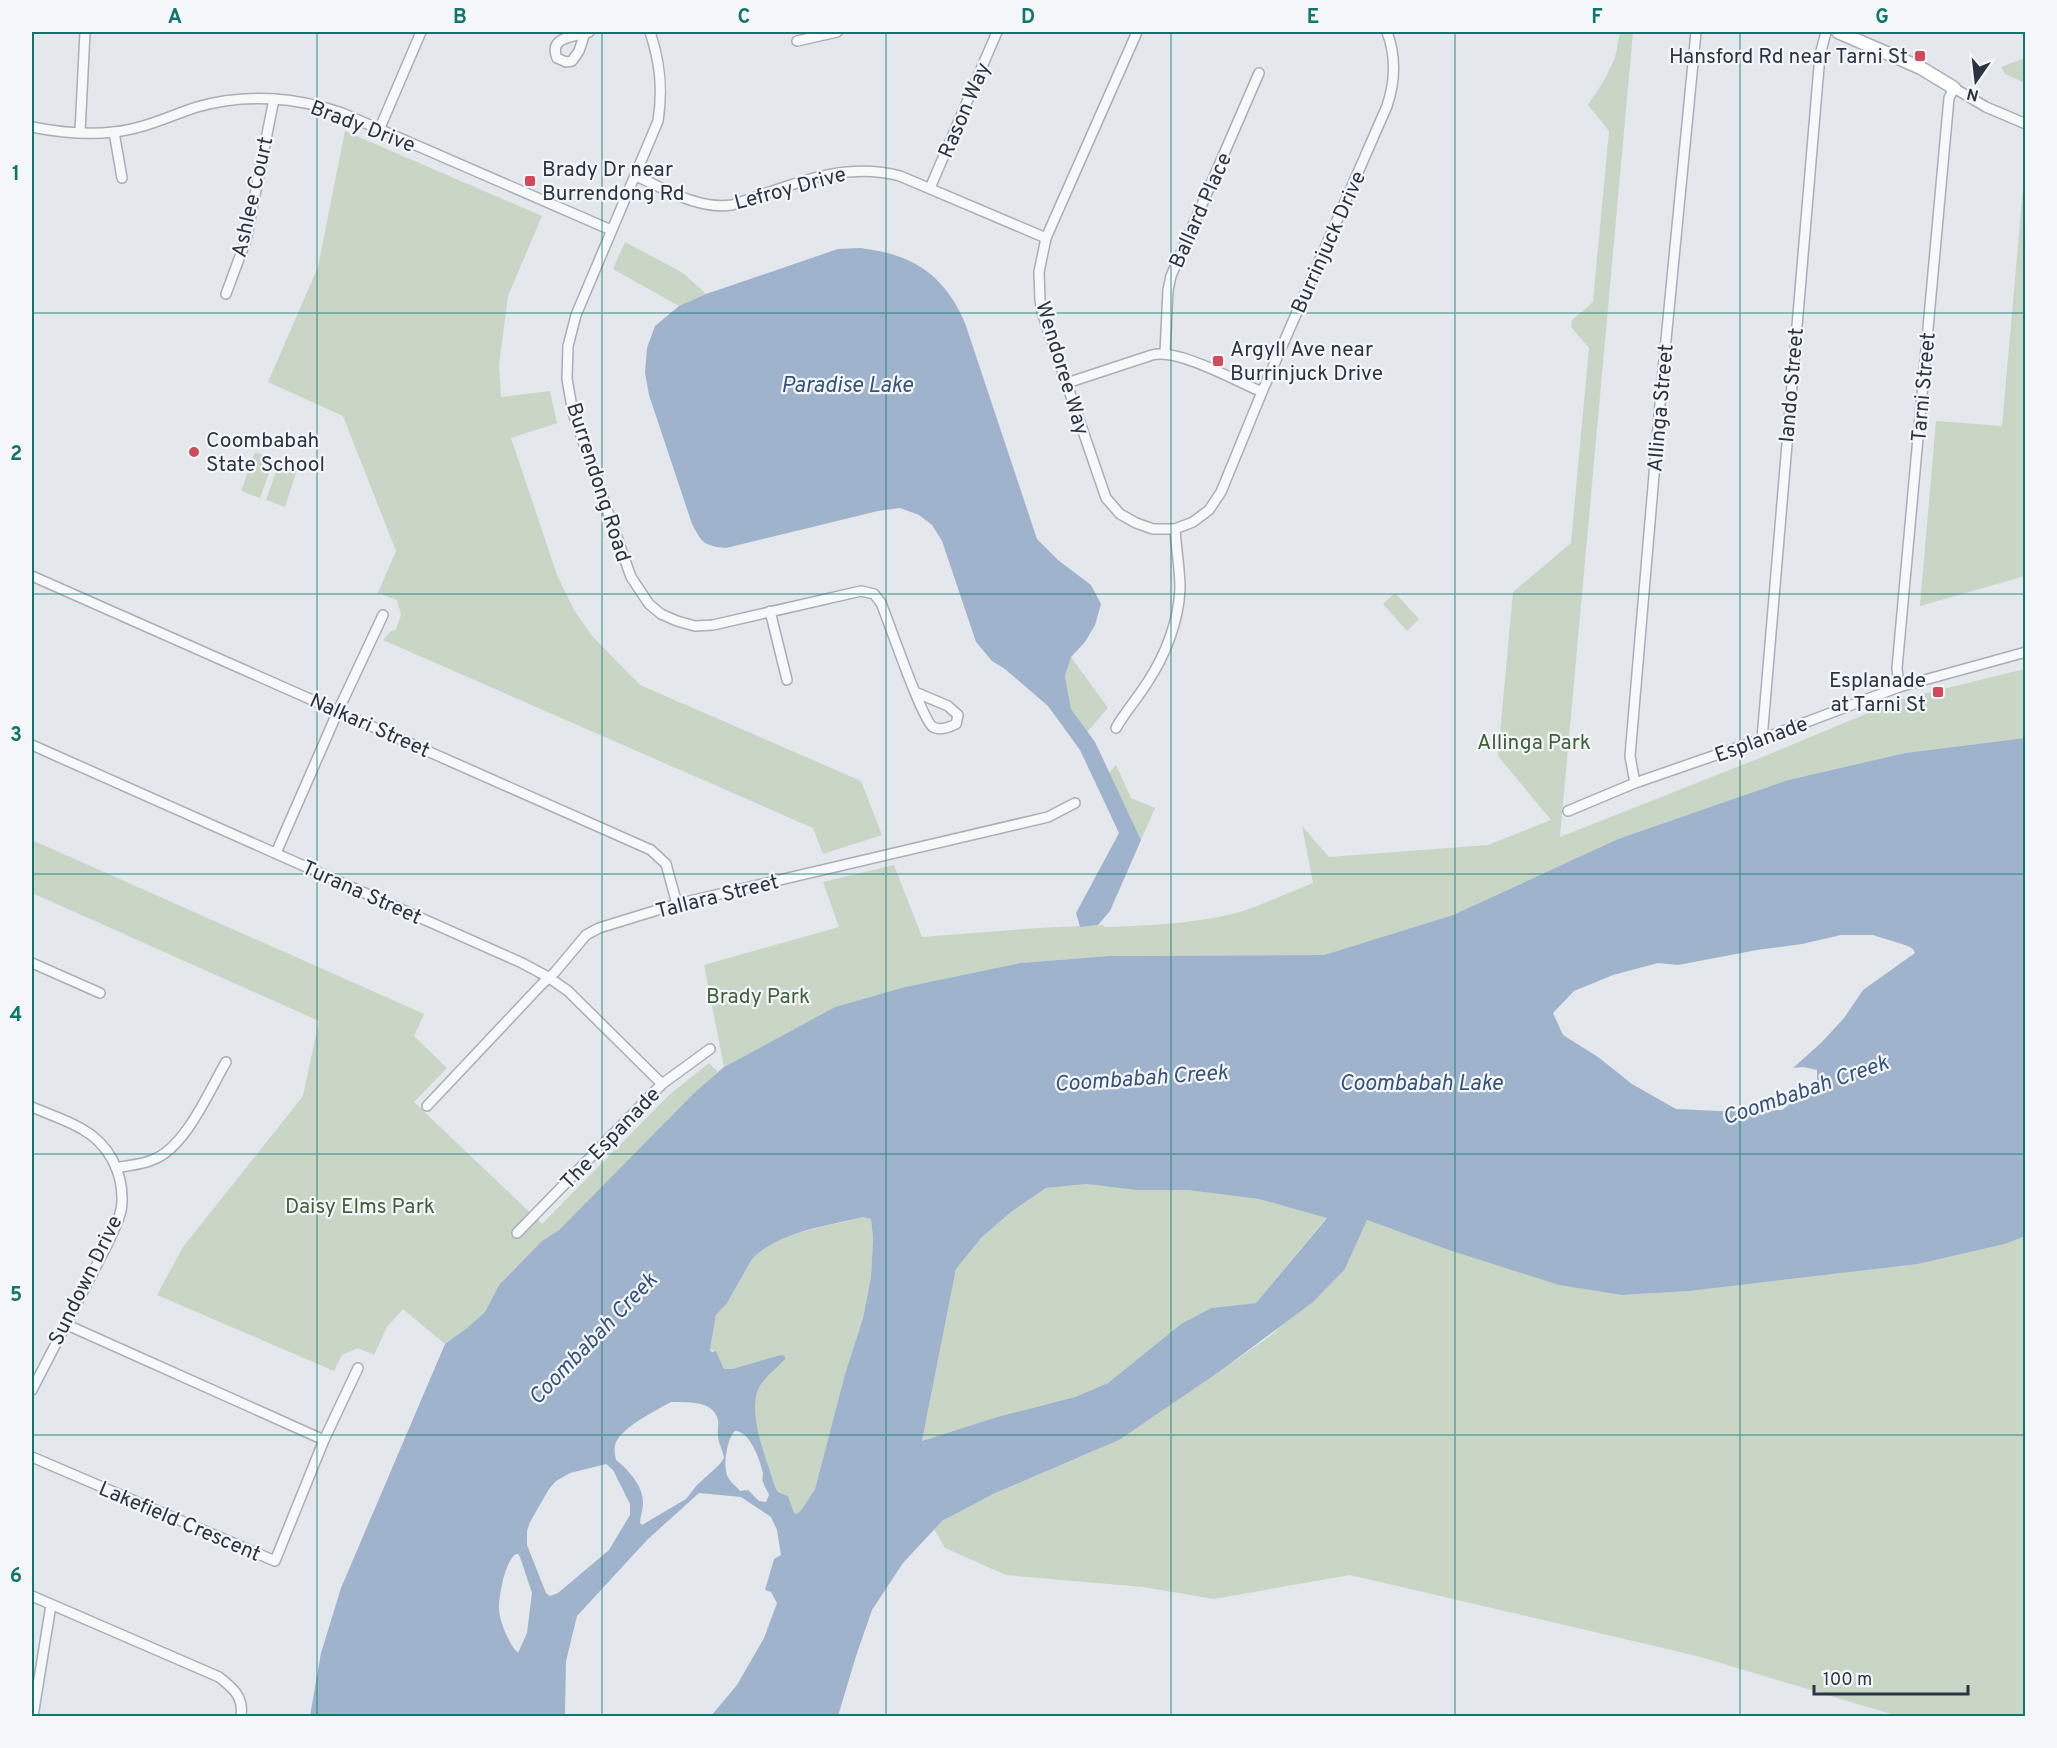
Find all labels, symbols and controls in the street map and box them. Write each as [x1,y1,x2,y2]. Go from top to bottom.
text: A [168,5,182,31]
text: B [453,5,467,31]
text: C [738,5,750,31]
text: D [1021,5,1035,31]
text: E [1307,5,1319,31]
text: F [1591,5,1603,31]
text: G [1875,5,1889,31]
place label: Hansford Rd near Tarni St [1669,44,1908,71]
marker: Hansford Rd near Tarni St [1913,49,1927,63]
north arrow [1946,51,2006,111]
street label: Rason Way [933,59,998,163]
text: N [1965,83,1981,105]
street label: Brady Drive [306,95,419,160]
street label: Ashlee Court [226,134,280,260]
street label: Ballard Place [1164,149,1239,273]
place label: Brady Dr near Burrendong Rd [542,157,685,208]
text: 1 [12,162,20,188]
street label: Lefroy Drive [732,162,849,217]
street label: Burrinjuck Drive [1286,167,1373,318]
marker: Brady Dr near Burrendong Rd [523,174,537,188]
street label: Wendoree Way [1028,298,1095,439]
street label: Iando Street [1774,327,1811,444]
street label: Tarni Street [1906,331,1943,443]
place label: Argyll Ave near Burrinjuck Drive [1230,337,1383,388]
street label: Allinga Street [1642,343,1681,473]
marker: Argyll Ave near Burrinjuck Drive [1211,354,1225,368]
water label: Paradise Lake [781,373,914,400]
street label: Burrendong Road [559,399,636,566]
place label: Coombabah State School [206,428,325,479]
text: 2 [10,442,22,468]
marker: Coombabah State School [187,445,201,459]
place label: Esplanade at Tarni St [1829,668,1926,719]
marker: Esplanade at Tarni St [1931,685,1945,699]
street label: Nalkari Street [305,688,434,765]
street label: Esplanade [1711,711,1812,770]
text: 3 [10,723,22,749]
park label: Allinga Park [1477,730,1591,757]
street label: Turana Street [297,855,425,932]
street label: Tallara Street [653,869,782,926]
park label: Brady Park [706,984,810,1011]
text: 4 [10,1003,22,1029]
water label: Coombabah Creek [1719,1050,1893,1132]
water label: Coombabah Creek [1054,1060,1230,1099]
water label: Coombabah Lake [1339,1071,1503,1098]
street label: The Espanade [555,1082,667,1196]
park label: Daisy Elms Park [285,1194,435,1221]
street label: Sundown Drive [43,1211,130,1350]
water label: Coombabah Creek [524,1267,665,1412]
text: 5 [10,1283,22,1309]
street label: Lakefield Crescent [94,1476,265,1569]
text: 6 [10,1564,22,1590]
scale bar [1814,1658,1968,1696]
text: 100 m [1823,1669,1872,1692]

